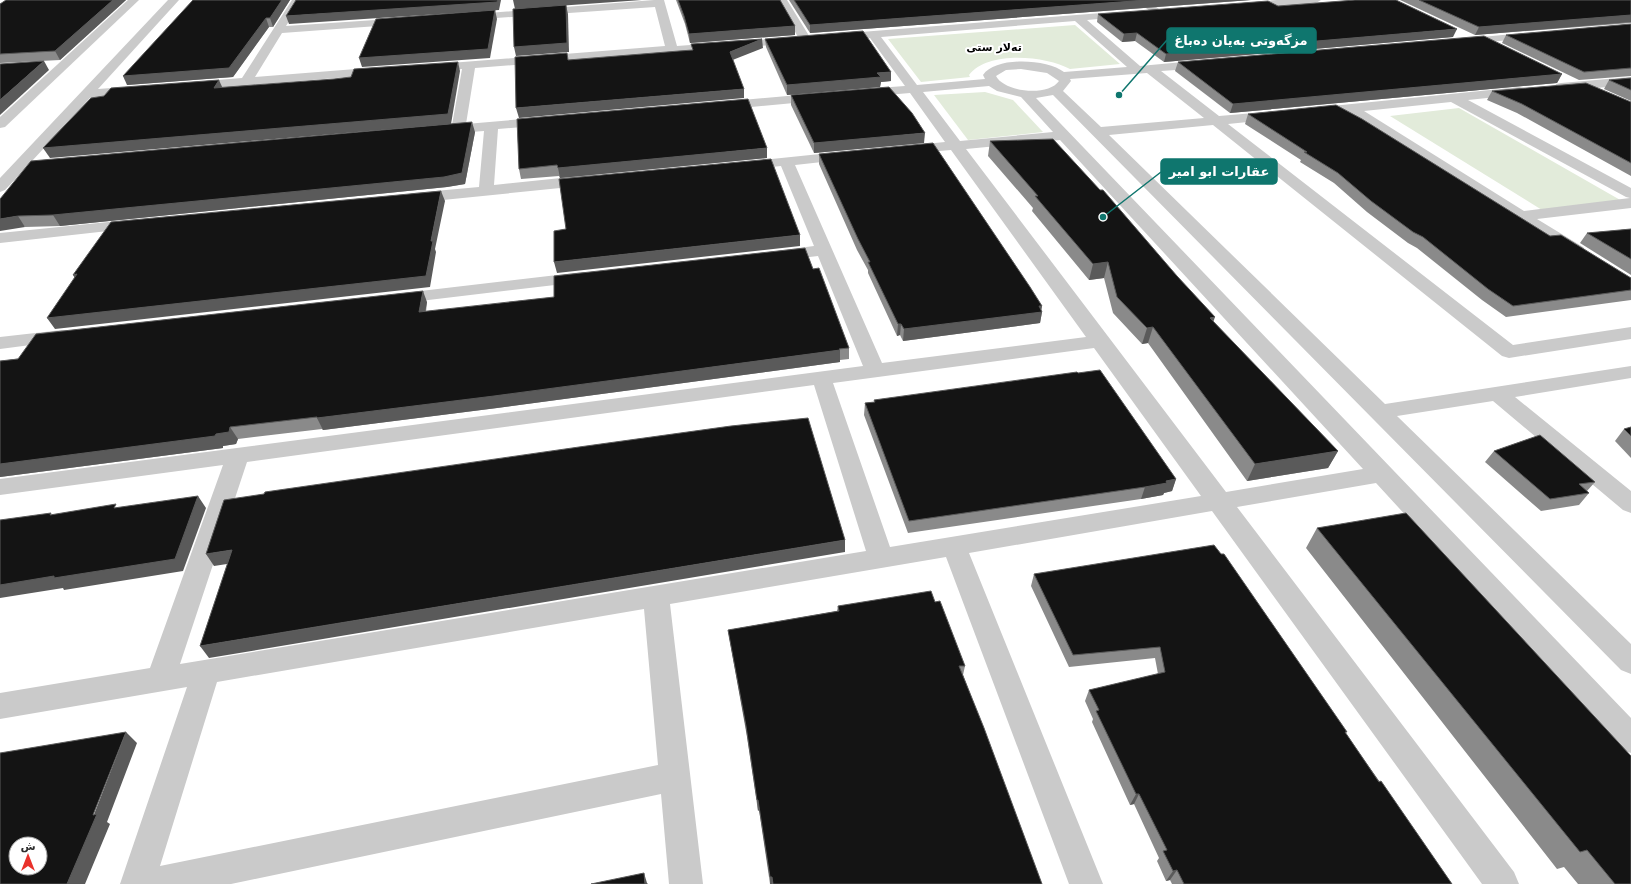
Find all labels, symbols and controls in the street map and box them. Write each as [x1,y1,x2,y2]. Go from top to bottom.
callout: مزگەوتی بەیان دەباغ [1167,28,1316,53]
text: مزگەوتی بەیان دەباغ [1174,33,1308,48]
district label: ته‌لار ستی [966,41,1022,54]
callout: عقارات ابو امير [1161,159,1277,184]
text: عقارات ابو امير [1168,164,1269,179]
north arrow [8,836,48,876]
text: ش [20,840,36,853]

